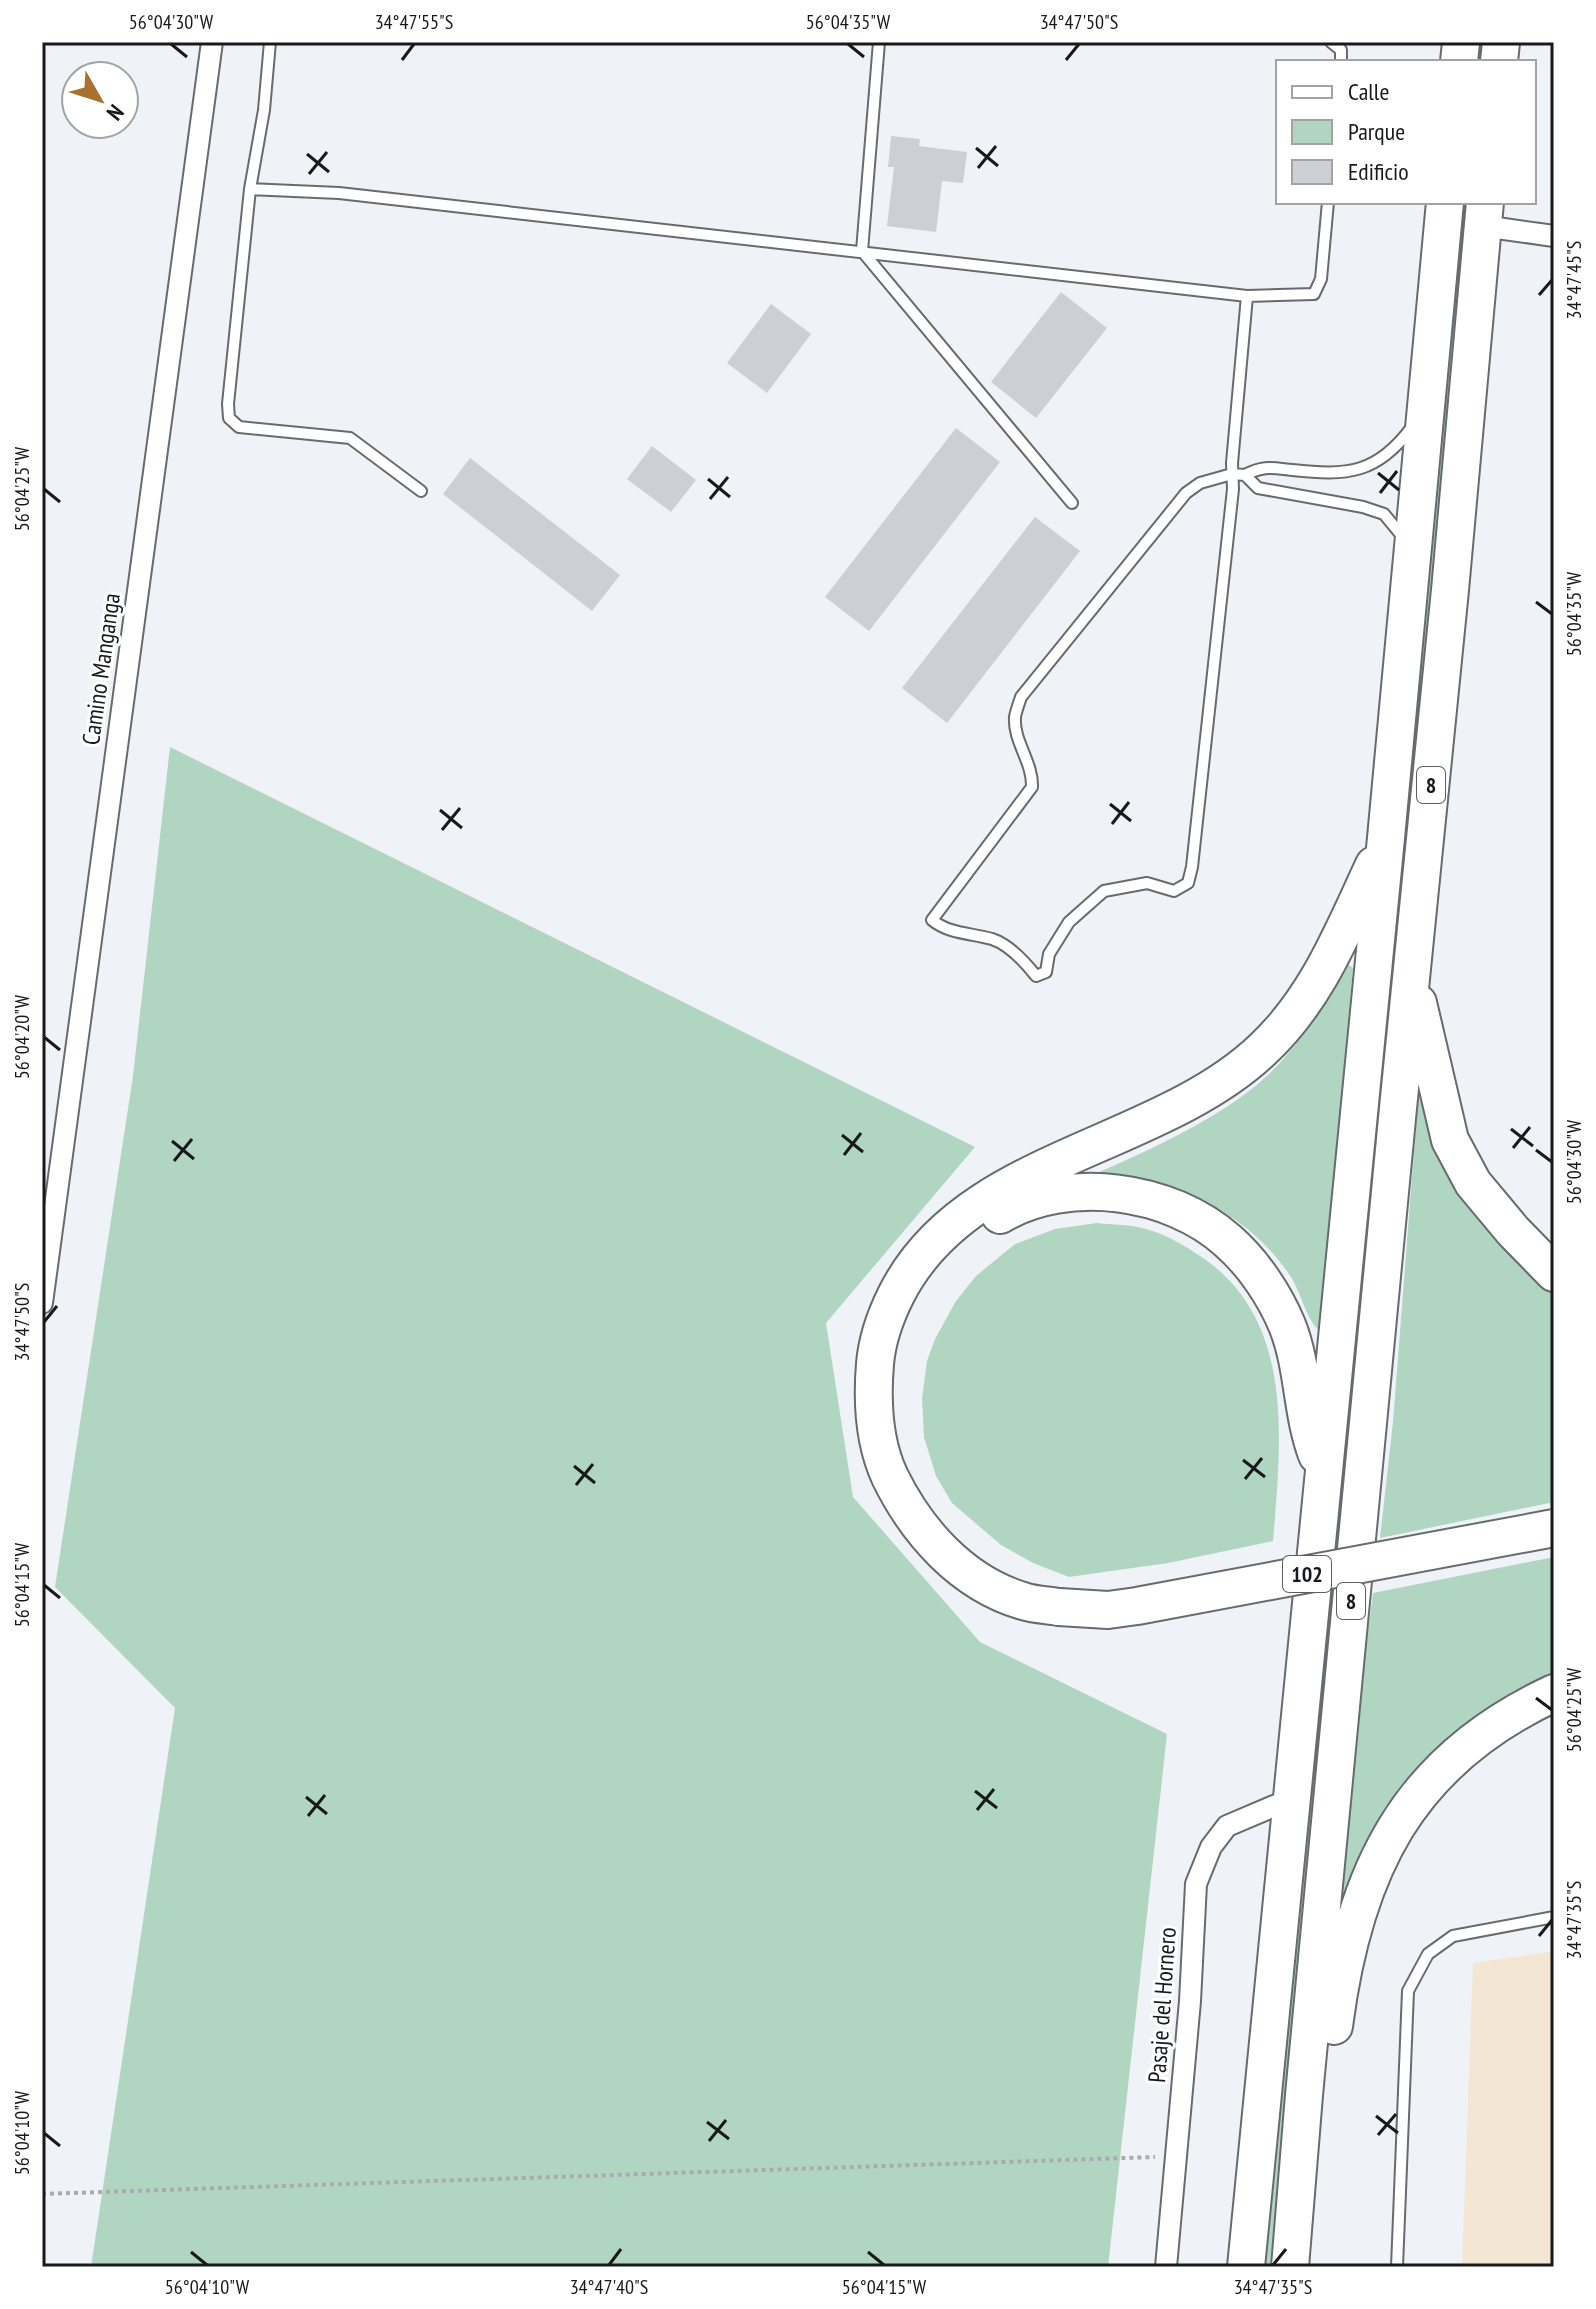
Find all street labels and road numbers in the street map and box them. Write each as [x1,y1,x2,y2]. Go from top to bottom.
street label: Camino Manganga [75,591,127,747]
road number: 8 [1417,767,1445,803]
road number: 102 [1283,1556,1331,1592]
road number: 8 [1337,1583,1365,1619]
street label: Pasaje del Hornero [1141,1926,1183,2084]

